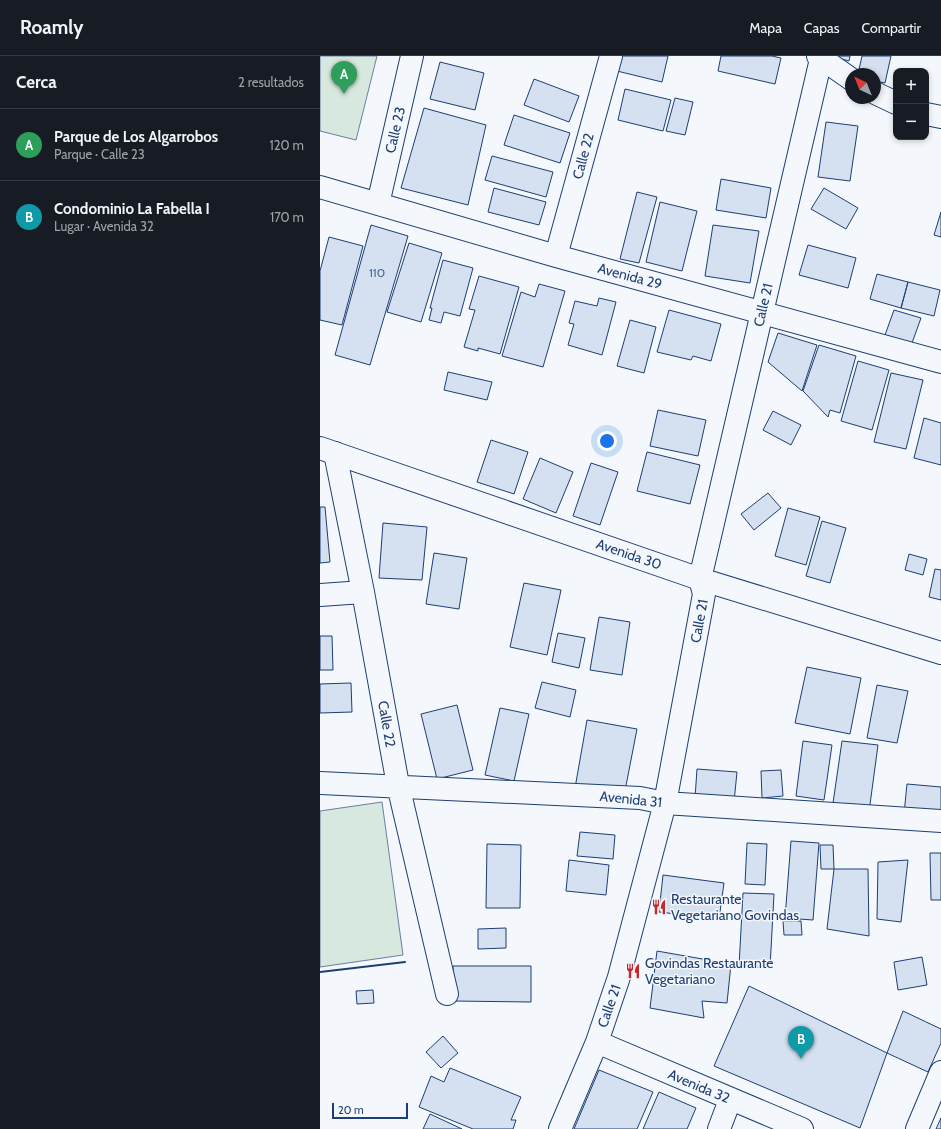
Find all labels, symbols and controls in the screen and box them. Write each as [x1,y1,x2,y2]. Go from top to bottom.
text: Roamly [20,16,83,39]
text: Mapa [749,19,782,37]
text: Capas [804,19,840,37]
text: Compartir [862,19,921,37]
pin: A [331,61,357,94]
north arrow [845,68,881,104]
map controls [893,68,929,140]
button: + [893,68,929,104]
text: Cerca [16,72,57,92]
text: 2 resultados [238,74,304,90]
button: − [893,104,929,140]
street label: Calle 23 [381,105,409,155]
text: Parque de Los Algarrobos [54,128,218,146]
street label: Calle 22 [568,131,598,181]
text: A [25,137,33,153]
text: 120 m [270,137,304,153]
text: Parque · Calle 23 [54,146,145,162]
text: Condominio La Fabella I [54,200,210,218]
text: B [25,209,33,225]
text: 170 m [270,209,304,225]
text: Lugar · Avenida 32 [54,218,154,234]
street label: Avenida 29 [596,259,664,293]
house number: 110 [369,265,385,280]
street label: Calle 21 [749,281,777,329]
your location [597,431,617,451]
street label: Avenida 30 [594,534,664,574]
street label: Calle 21 [686,598,712,644]
street label: Calle 22 [374,699,400,749]
street label: Avenida 31 [599,787,663,811]
place label: Restaurante Vegetariano Govindas [671,890,799,924]
restaurant icon: Restaurante Vegetariano Govindas [650,898,668,916]
place label: Govindas Restaurante Vegetariano [645,954,774,988]
restaurant icon: Govindas Restaurante Vegetariano [624,962,642,980]
street label: Calle 21 [593,982,625,1030]
pin: B [788,1026,814,1059]
street label: Avenida 32 [665,1065,733,1107]
scale bar [332,1101,408,1120]
text: 20 m [338,1103,364,1117]

